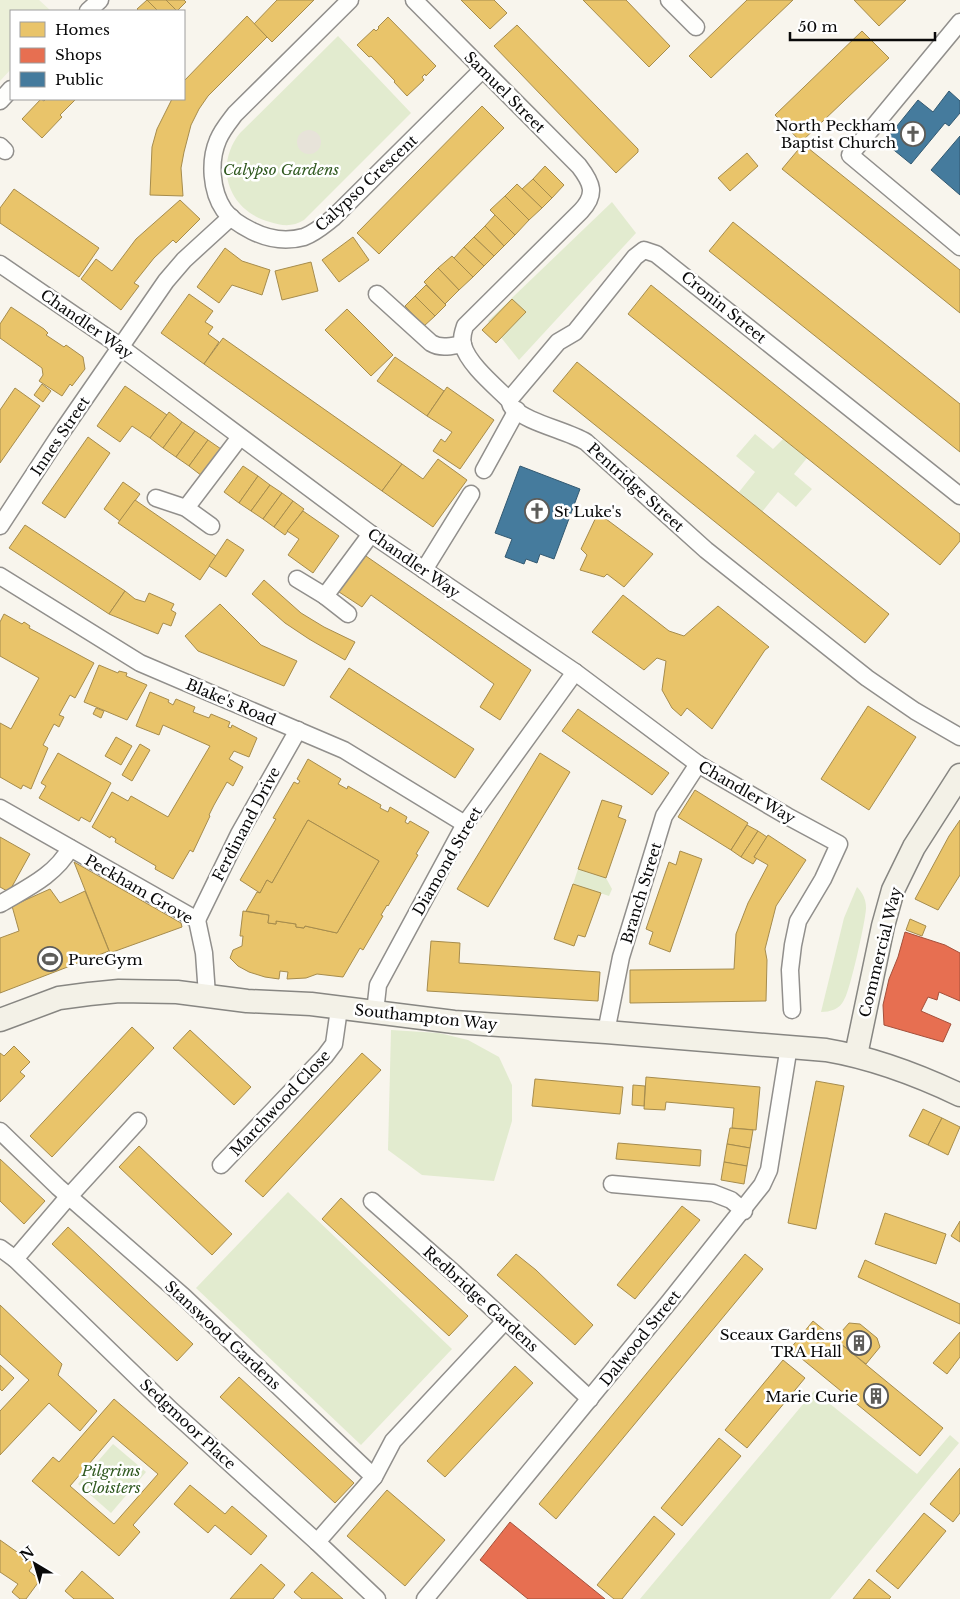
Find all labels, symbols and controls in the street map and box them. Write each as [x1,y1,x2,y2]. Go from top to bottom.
legend [10,10,185,100]
scale bar [790,10,935,42]
text: 50 m [798,17,838,36]
text: Homes [55,20,110,39]
text: Shops [55,45,102,64]
street label: Samuel Street [460,47,550,137]
text: Public [55,70,103,89]
place label: North Peckham Baptist Church [775,116,896,152]
church icon: North Peckham Baptist Church [900,121,926,147]
street label: Calypso Crescent [311,131,421,235]
park label: Calypso Gardens [223,160,339,179]
street label: Cronin Street [678,267,771,347]
street label: Chandler Way [37,285,137,363]
street label: Innes Street [26,392,94,479]
street label: Pentridge Street [584,439,689,536]
church icon: St Luke's [524,498,550,524]
place label: St Luke's [554,502,622,521]
street label: Chandler Way [364,524,464,602]
street label: Blake's Road [183,675,279,729]
street label: Chandler Way [695,757,799,828]
street label: Ferdinand Drive [208,764,284,884]
street label: Diamond Street [408,803,486,919]
street label: Branch Street [617,840,666,946]
street label: Peckham Grove [82,850,196,928]
street label: Commercial Way [855,885,905,1019]
sports icon: PureGym [37,946,63,972]
place label: PureGym [68,950,143,969]
street label: Southampton Way [354,1000,499,1034]
street label: Marchwood Close [226,1046,334,1160]
street label: Redbridge Gardens [419,1242,543,1356]
street label: Stanswood Gardens [161,1276,285,1394]
street label: Dalwood Street [596,1286,685,1390]
place label: Sceaux Gardens TRA Hall [720,1325,842,1361]
building icon: Sceaux Gardens TRA Hall [846,1330,872,1356]
street label: Sedgmoor Place [136,1375,240,1473]
building icon: Marie Curie [863,1383,889,1409]
place label: Marie Curie [765,1387,858,1406]
park label: Pilgrims Cloisters [81,1461,141,1497]
north arrow [10,1539,60,1589]
text: N [16,1543,38,1565]

